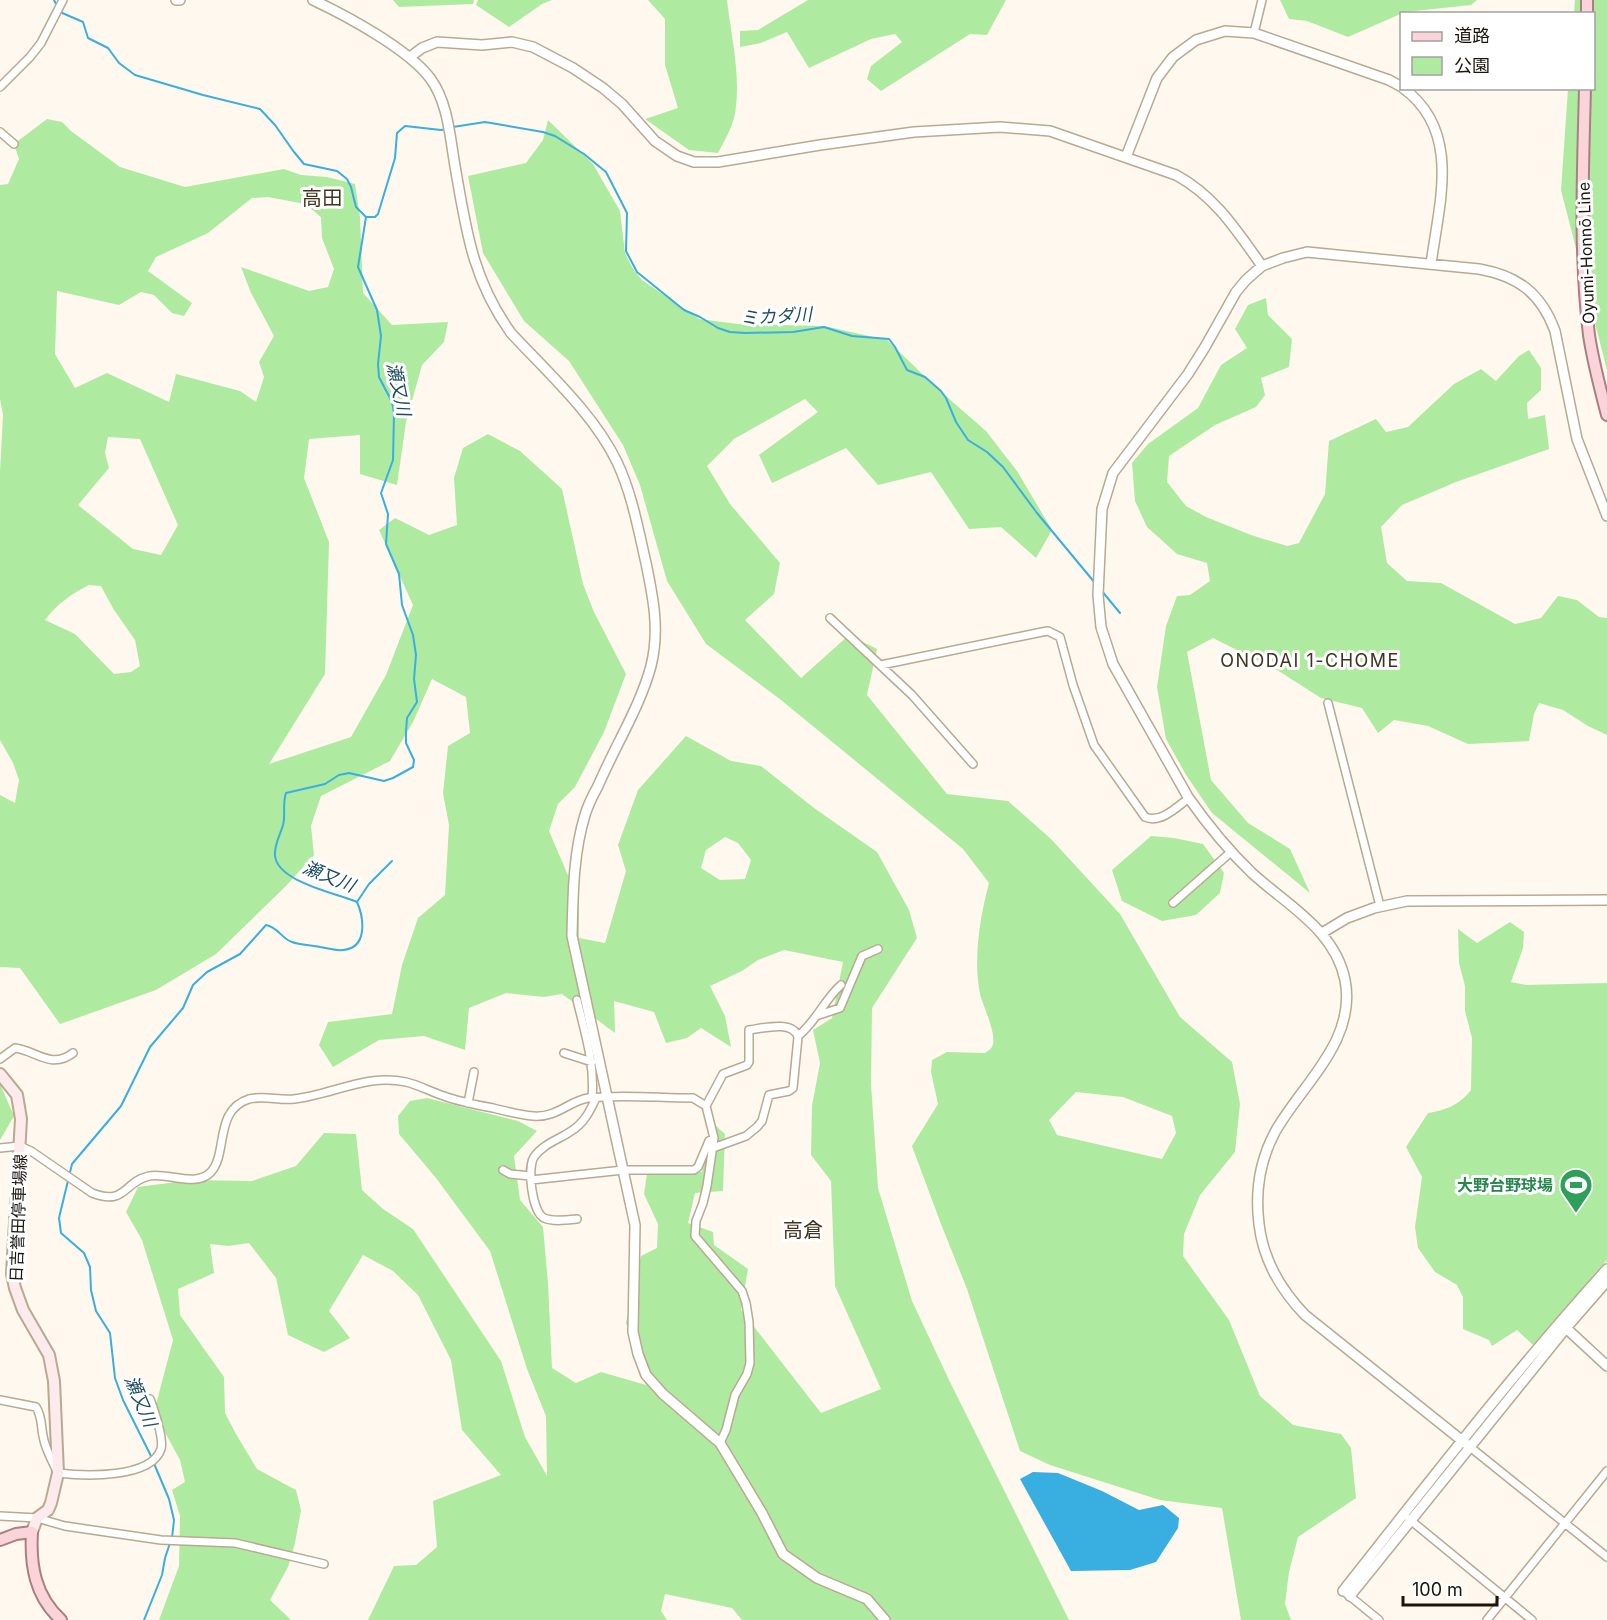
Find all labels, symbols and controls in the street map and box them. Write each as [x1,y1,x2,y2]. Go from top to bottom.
legend [1400,12,1595,90]
text: 道路 [1454,25,1490,46]
text: 公園 [1454,55,1490,76]
street label: Oyumi-Honnō Line [1574,182,1598,324]
district label: 高田 [302,186,342,210]
water label: ミカダ川 [739,304,814,328]
water label: 瀬又川 [383,360,415,420]
district label: ONODAI 1-CHOME [1220,650,1400,671]
water label: 瀬又川 [300,856,360,897]
street label: 日吉誉田停車場線 [6,1154,30,1282]
sports icon: 大野台野球場 [1558,1167,1594,1214]
place label: 大野台野球場 [1457,1175,1553,1195]
district label: 高倉 [783,1218,823,1242]
water label: 瀬又川 [121,1372,162,1432]
scale bar [1403,1569,1498,1607]
text: 100 m [1412,1579,1463,1600]

